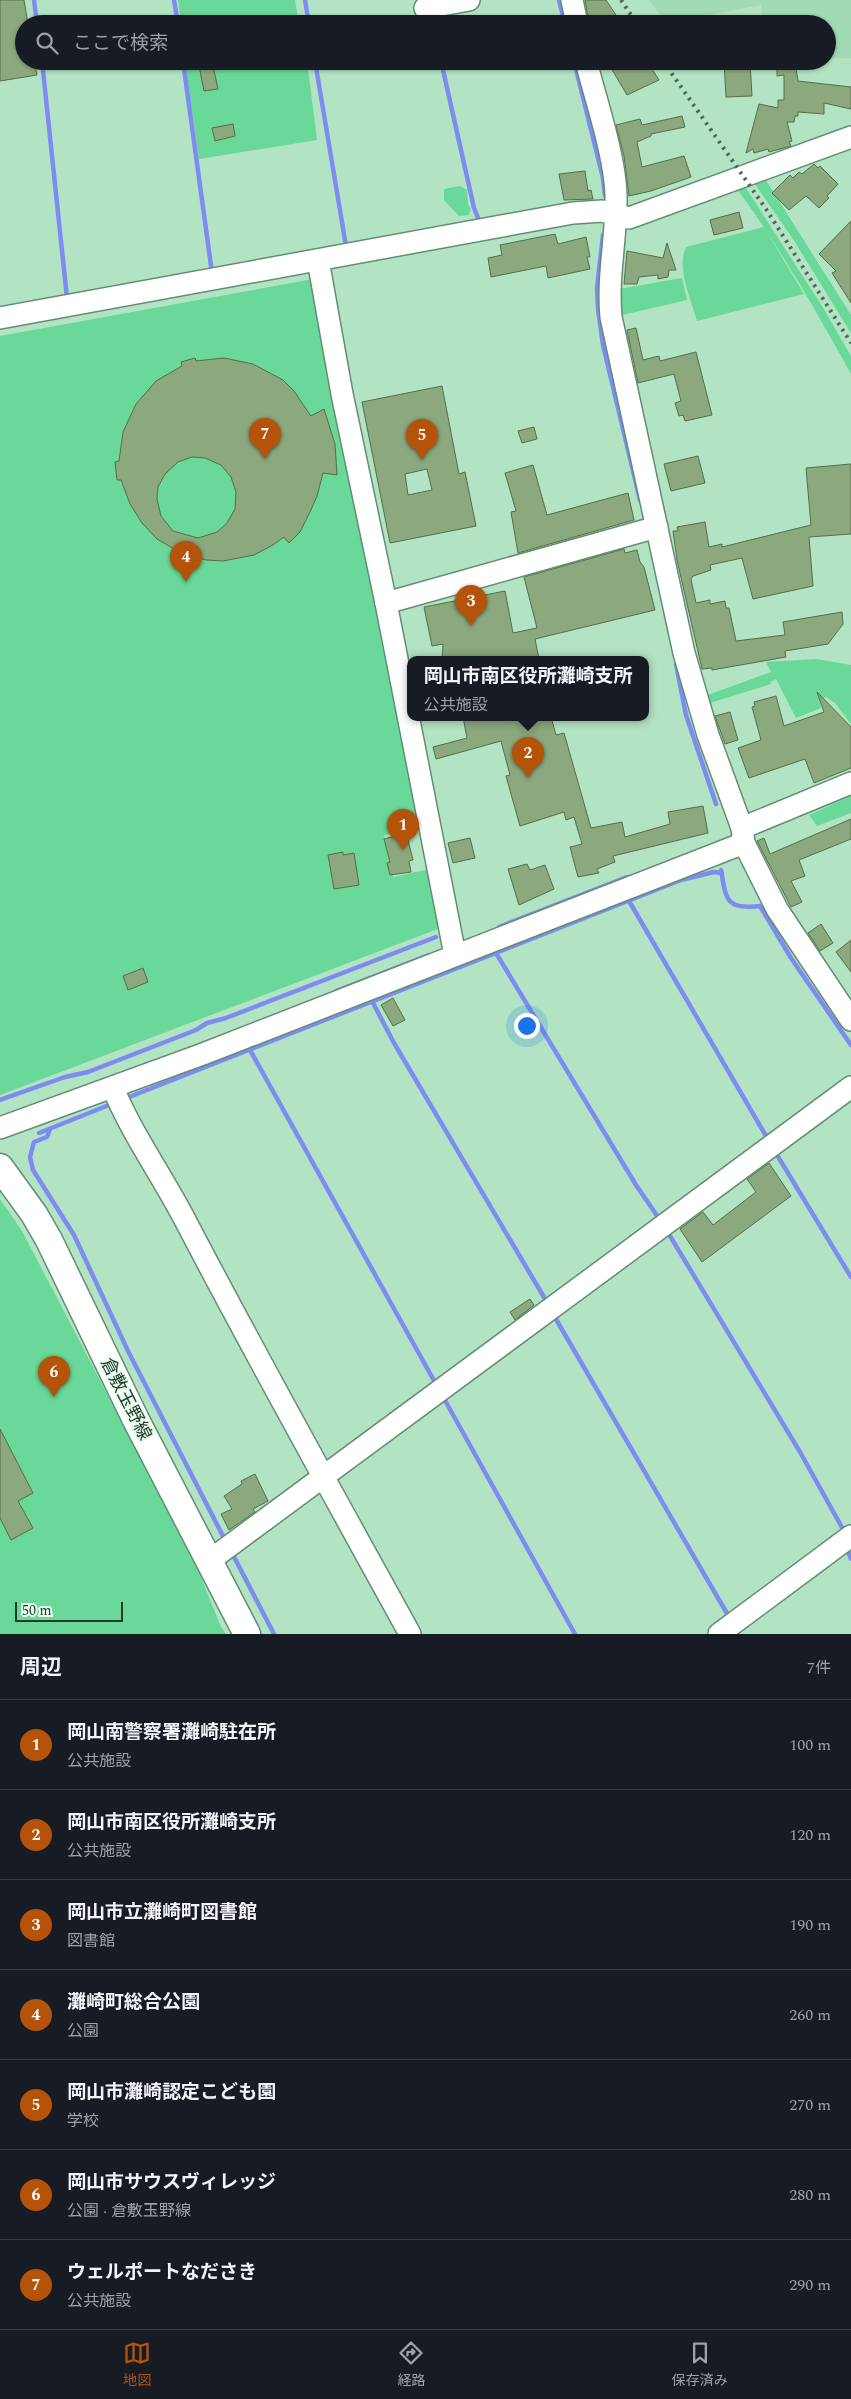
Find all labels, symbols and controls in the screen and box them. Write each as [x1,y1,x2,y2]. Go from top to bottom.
search box [15,15,836,70]
icon: search [33,29,61,57]
text: ここで検索 [73,29,168,58]
pin: 7 [249,418,281,459]
pin: 5 [406,419,438,460]
pin: 4 [170,541,202,582]
pin: 3 [455,585,487,626]
popup [407,656,649,721]
text: 岡山市南区役所灘崎支所 [423,662,633,691]
text: 公共施設 [423,693,488,717]
pin: 2 [512,737,544,778]
pin: 1 [387,809,419,850]
your location [514,1013,540,1039]
street label: 倉敷玉野線 [94,1353,158,1445]
pin: 6 [38,1356,70,1397]
scale bar [15,1599,122,1622]
text: 50 m [22,1600,52,1621]
text: 周辺 [20,1652,62,1684]
text: 7件 [807,1656,831,1680]
text: 岡山南警察署灘崎駐在所 [67,1718,276,1747]
text: 1 [32,1733,40,1757]
text: 100 m [789,1733,831,1757]
text: 公共施設 [67,1749,131,1773]
text: 岡山市南区役所灘崎支所 [67,1808,276,1837]
text: 2 [32,1823,40,1847]
text: 120 m [789,1823,831,1847]
text: 公共施設 [67,1839,131,1863]
text: 岡山市立灘崎町図書館 [67,1898,257,1927]
text: 3 [32,1913,40,1937]
text: 190 m [789,1913,831,1937]
text: 図書館 [67,1929,115,1953]
text: 灘崎町総合公園 [67,1988,200,2017]
text: 4 [32,2003,40,2027]
text: 260 m [789,2003,831,2027]
text: 公園 [67,2019,99,2043]
text: 岡山市灘崎認定こども園 [67,2078,276,2107]
text: 5 [32,2093,40,2117]
text: 270 m [789,2093,831,2117]
text: 学校 [67,2109,99,2133]
text: 岡山市サウスヴィレッジ [67,2168,276,2197]
text: 6 [32,2183,40,2207]
text: 280 m [789,2183,831,2207]
text: 公園 · 倉敷玉野線 [67,2199,191,2223]
text: ウェルポートなださき [67,2258,257,2287]
text: 7 [32,2273,40,2297]
text: 290 m [789,2273,831,2297]
text: 公共施設 [67,2289,131,2313]
tab: 地図 [123,2339,151,2391]
tab: 経路 [397,2339,425,2391]
tab: 保存済み [672,2339,728,2391]

